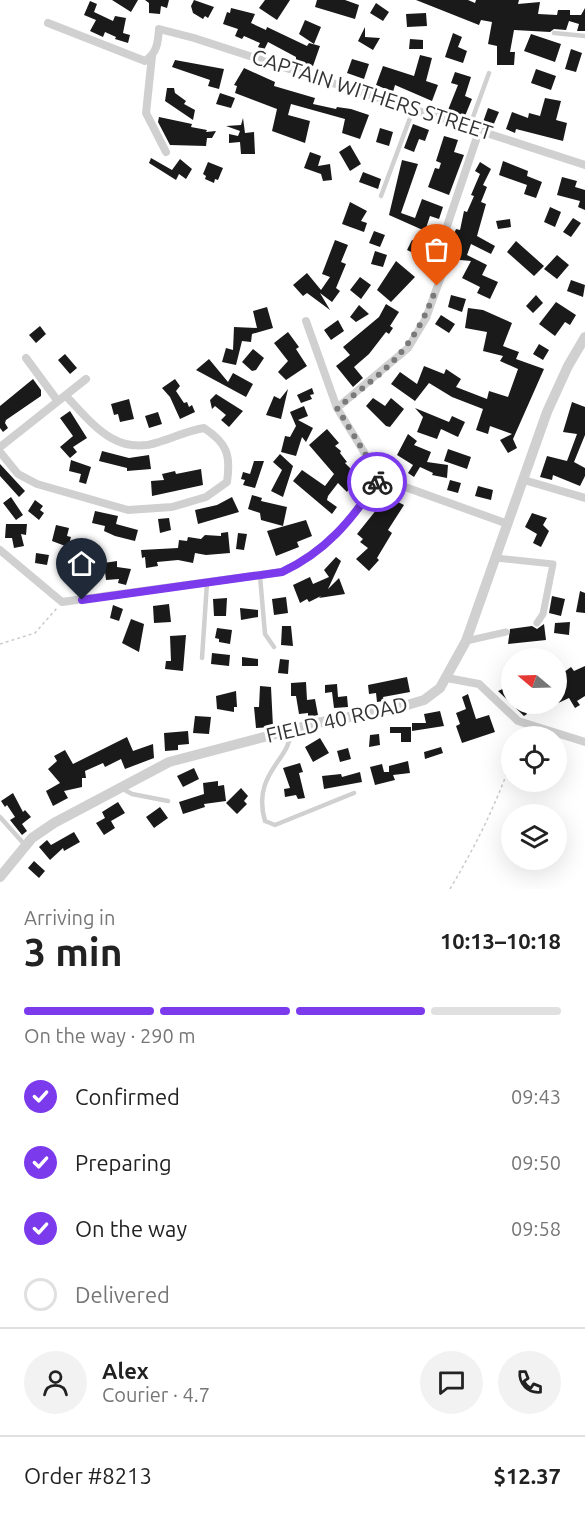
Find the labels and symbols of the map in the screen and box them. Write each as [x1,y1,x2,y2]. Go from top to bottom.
street label: CAPTAIN WITHERS STREET [249,44,496,144]
pin [411,224,462,286]
courier [347,452,407,512]
pin [56,538,107,600]
north arrow [501,648,567,714]
street label: FIELD 40 ROAD [264,691,410,747]

